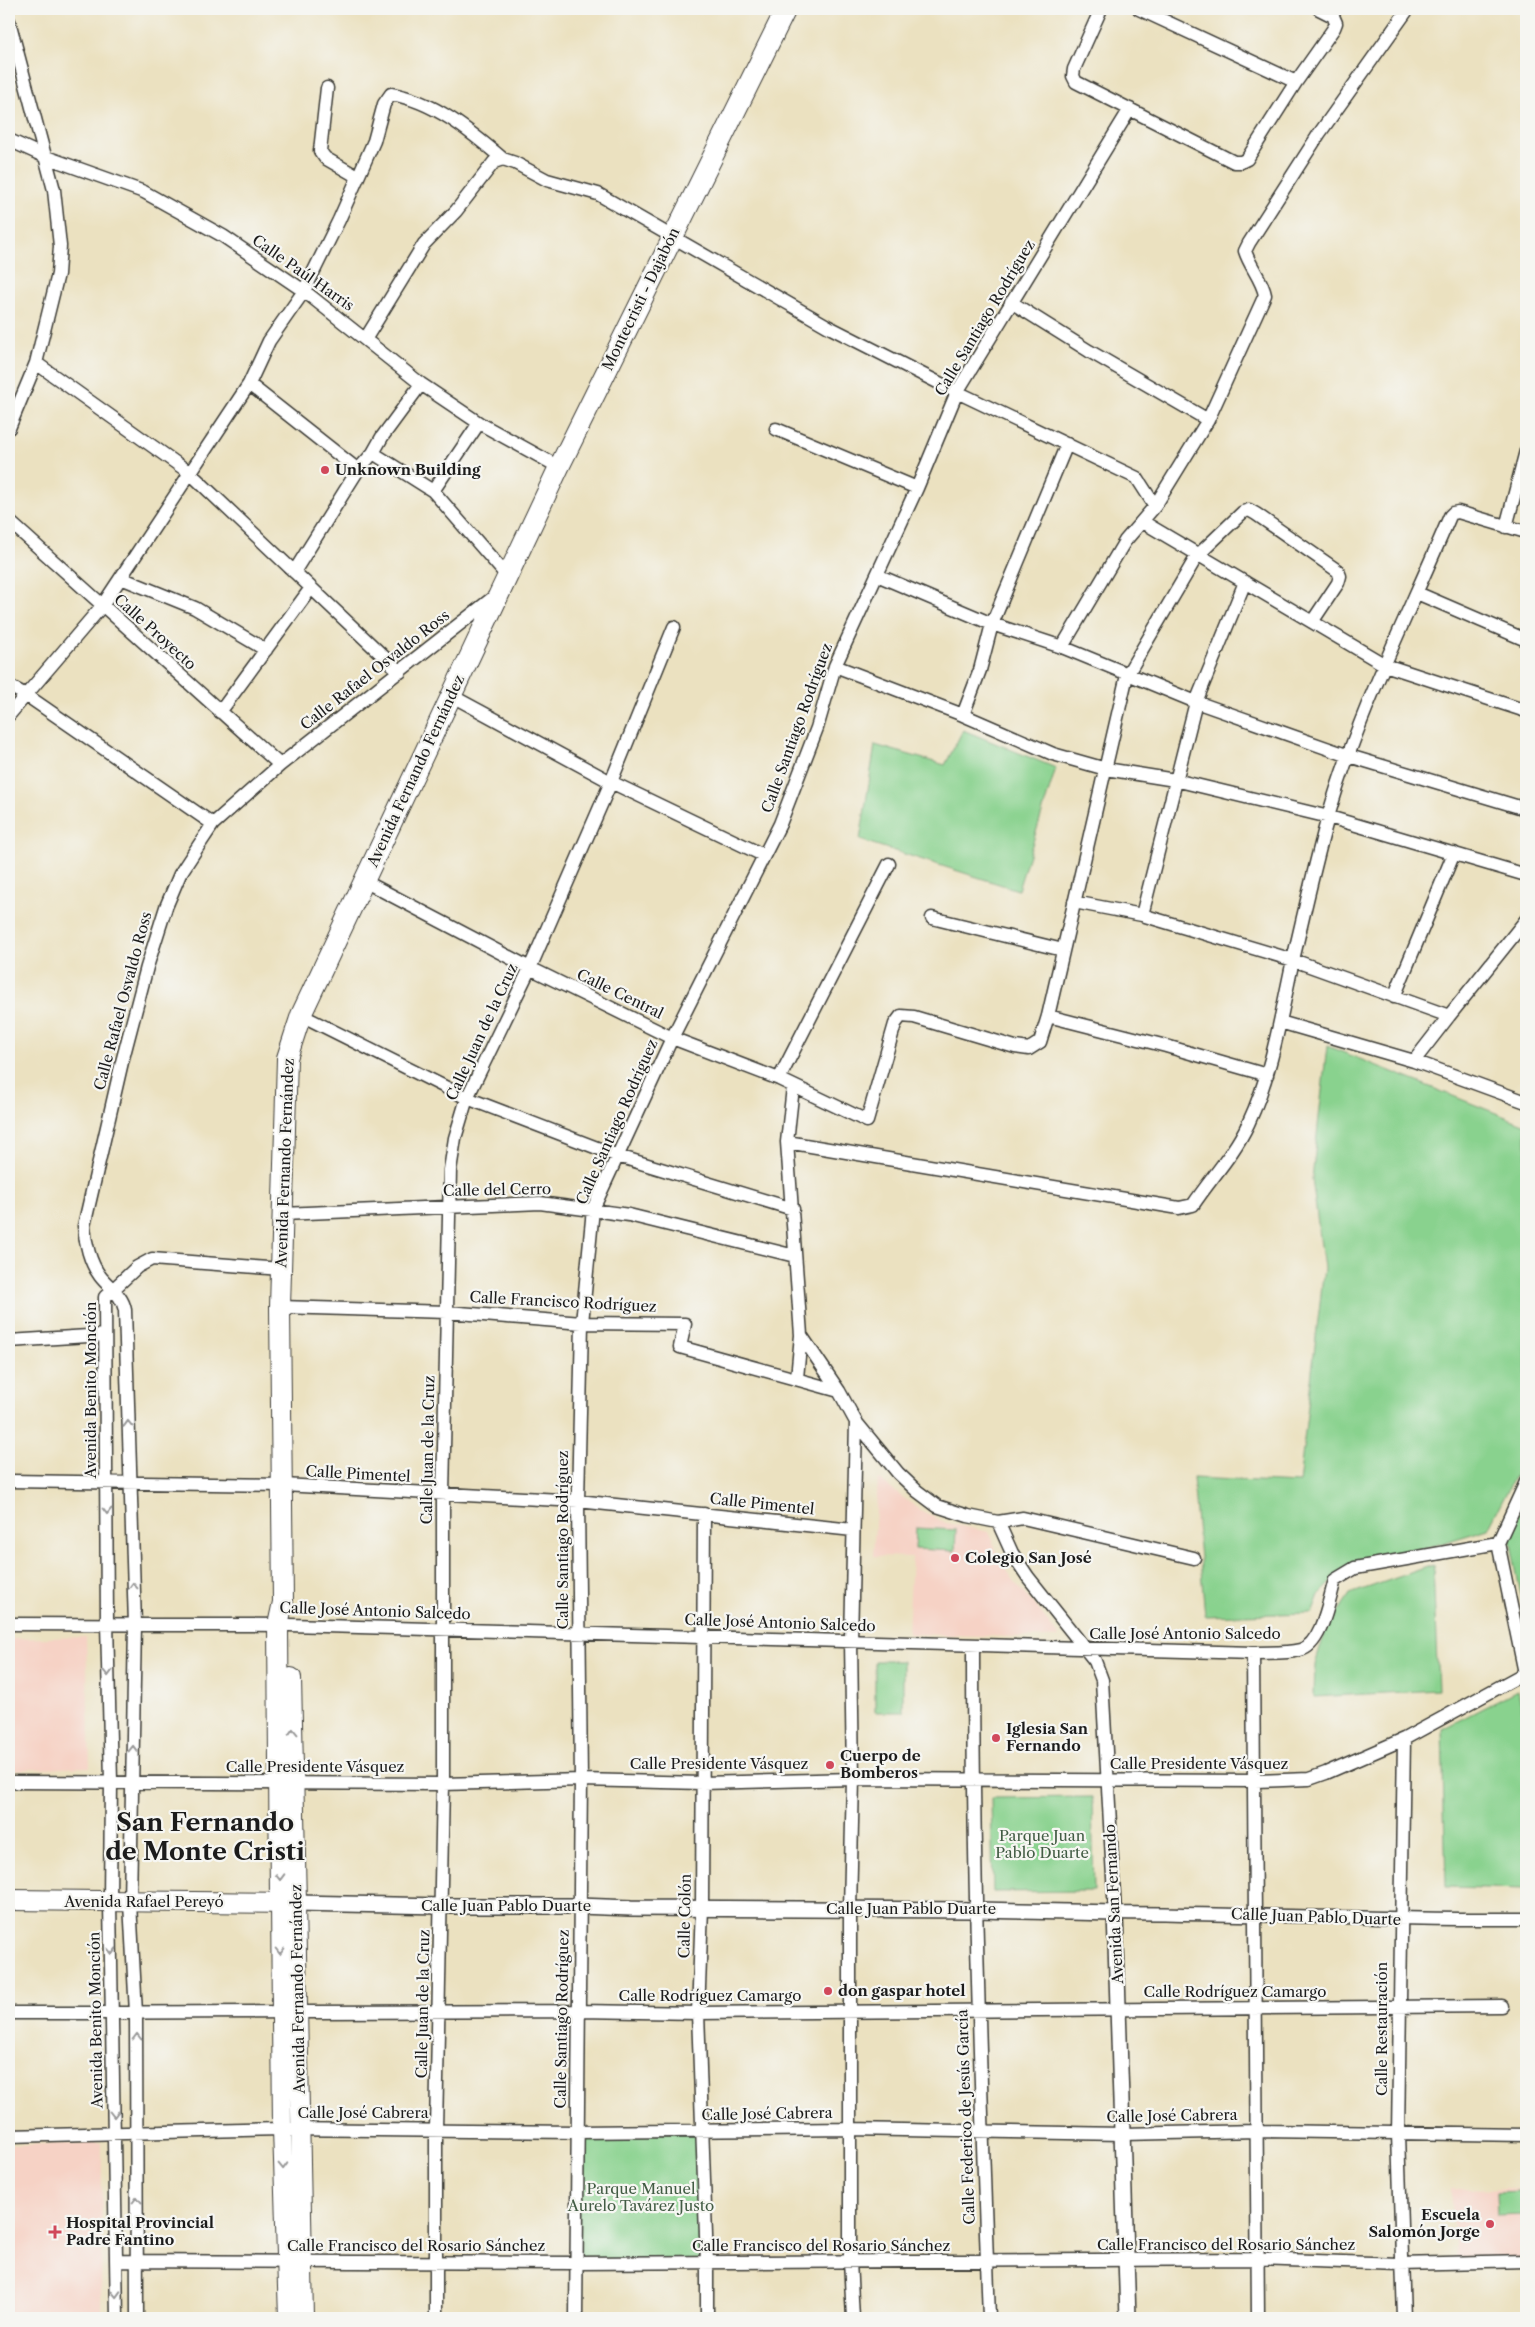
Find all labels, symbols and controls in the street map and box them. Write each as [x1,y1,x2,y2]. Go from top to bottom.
street label: Montecristi - Dajabón [598,224,684,373]
street label: Calle Paúl Harris [249,230,358,315]
street label: Calle Santiago Rodríguez [930,236,1039,399]
place label: Unknown Building [335,460,481,479]
marker: Unknown Building [319,464,331,476]
street label: Calle Proyecto [110,590,200,674]
street label: Calle Rafael Osvaldo Ross [296,605,453,734]
street label: Calle Santiago Rodríguez [757,640,836,815]
street label: Avenida Fernando Fernández [362,671,469,871]
street label: Calle Rafael Osvaldo Ross [90,909,156,1092]
street label: Calle Juan de la Cruz [441,960,522,1103]
street label: Calle Central [574,964,667,1023]
street label: Calle Santiago Rodríguez [571,1036,662,1208]
street label: Avenida Fernando Fernández [271,1058,298,1269]
street label: Calle del Cerro [443,1179,551,1200]
street label: Calle Francisco Rodríguez [469,1287,657,1316]
street label: Avenida Benito Monción [81,1301,100,1479]
street label: Calle Juan de la Cruz [417,1375,438,1525]
one-way arrow [123,1420,133,1428]
street label: Calle Santiago Rodríguez [553,1450,572,1630]
street label: Calle Pimentel [305,1461,412,1486]
street label: Calle Pimentel [709,1489,816,1519]
one-way arrow [102,1507,112,1515]
place label: Colegio San José [965,1548,1092,1567]
marker: Colegio San José [949,1552,961,1564]
one-way arrow [128,1582,139,1590]
street label: Calle José Antonio Salcedo [279,1598,471,1623]
street label: Calle José Antonio Salcedo [684,1610,876,1635]
street label: Calle José Antonio Salcedo [1089,1624,1281,1643]
one-way arrow [103,1670,113,1677]
place label: Iglesia San Fernando [1006,1719,1089,1755]
one-way arrow [288,1727,298,1735]
marker: Iglesia San Fernando [990,1732,1002,1744]
one-way arrow [128,1745,138,1752]
place label: Cuerpo de Bomberos [840,1746,921,1782]
street label: Calle Presidente Vásquez [630,1754,809,1773]
street label: Calle Presidente Vásquez [1110,1754,1289,1773]
street label: Calle Presidente Vásquez [226,1757,405,1776]
marker: Cuerpo de Bomberos [824,1759,836,1771]
district label: San Fernando de Monte Cristi [105,1807,305,1867]
street label: Avenida San Fernando [1100,1824,1127,1986]
park label: Parque Juan Pablo Duarte [995,1826,1089,1862]
street label: Calle Colón [674,1873,695,1958]
one-way arrow [274,1874,285,1882]
street label: Avenida Fernando Fernández [286,1884,309,2095]
street label: Avenida Rafael Pereyó [63,1892,224,1911]
street label: Calle Juan Pablo Duarte [421,1896,591,1915]
street label: Calle Juan Pablo Duarte [826,1899,996,1918]
street label: Calle Juan Pablo Duarte [1231,1904,1401,1929]
street label: Calle Juan de la Cruz [412,1929,433,2079]
street label: Calle Santiago Rodríguez [550,1929,573,2109]
street label: Avenida Benito Monción [84,1931,107,2110]
one-way arrow [106,1948,117,1956]
one-way arrow [275,1948,285,1955]
street label: Calle Restauración [1372,1961,1391,2096]
place label: don gaspar hotel [838,1981,966,2000]
street label: Calle Rodríguez Camargo [1144,1982,1326,2001]
marker: don gaspar hotel [822,1985,834,1997]
street label: Calle Rodríguez Camargo [619,1986,801,2005]
street label: Calle Federico de Jesús García [952,2009,979,2225]
one-way arrow [131,2033,142,2041]
street label: Calle José Cabrera [297,2103,429,2122]
street label: Calle José Cabrera [701,2103,833,2124]
street label: Calle José Cabrera [1106,2105,1238,2126]
one-way arrow [109,2110,119,2118]
one-way arrow [278,2162,288,2170]
park label: Parque Manuel Aurelo Tavárez Justo [567,2179,714,2215]
one-way arrow [132,2195,142,2203]
place label: Escuela Salomón Jorge [1368,2205,1480,2241]
place label: Hospital Provincial Padre Fantino [66,2213,214,2249]
marker: Escuela Salomón Jorge [1484,2218,1496,2230]
marker: Hospital Provincial Padre Fantino [48,2225,62,2239]
street label: Calle Francisco del Rosario Sánchez [1097,2235,1355,2254]
street label: Calle Francisco del Rosario Sánchez [287,2236,545,2255]
street label: Calle Francisco del Rosario Sánchez [692,2236,950,2255]
one-way arrow [111,2290,122,2298]

